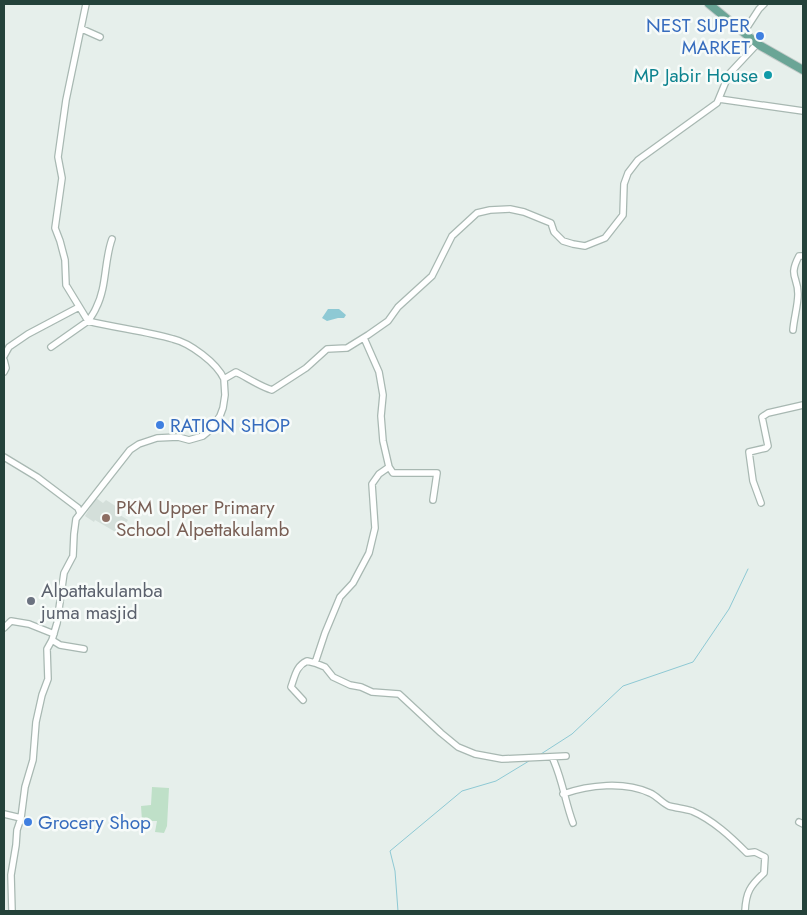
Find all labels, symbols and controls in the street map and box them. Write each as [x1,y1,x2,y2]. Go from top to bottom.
place label: NEST SUPER MARKET [646,12,750,61]
marker: NEST SUPER MARKET [754,30,766,42]
place label: MP Jabir House [633,62,758,89]
marker: MP Jabir House [762,69,774,81]
place label: RATION SHOP [170,412,290,439]
marker: RATION SHOP [154,419,166,431]
place label: PKM Upper Primary School Alpettakulamb [116,494,290,543]
marker: PKM Upper Primary School Alpettakulamb [100,512,112,524]
place label: Alpattakulamba juma masjid [39,577,163,626]
marker: Alpattakulamba juma masjid [25,595,37,607]
place label: Grocery Shop [38,809,151,836]
marker: Grocery Shop [22,816,34,828]

